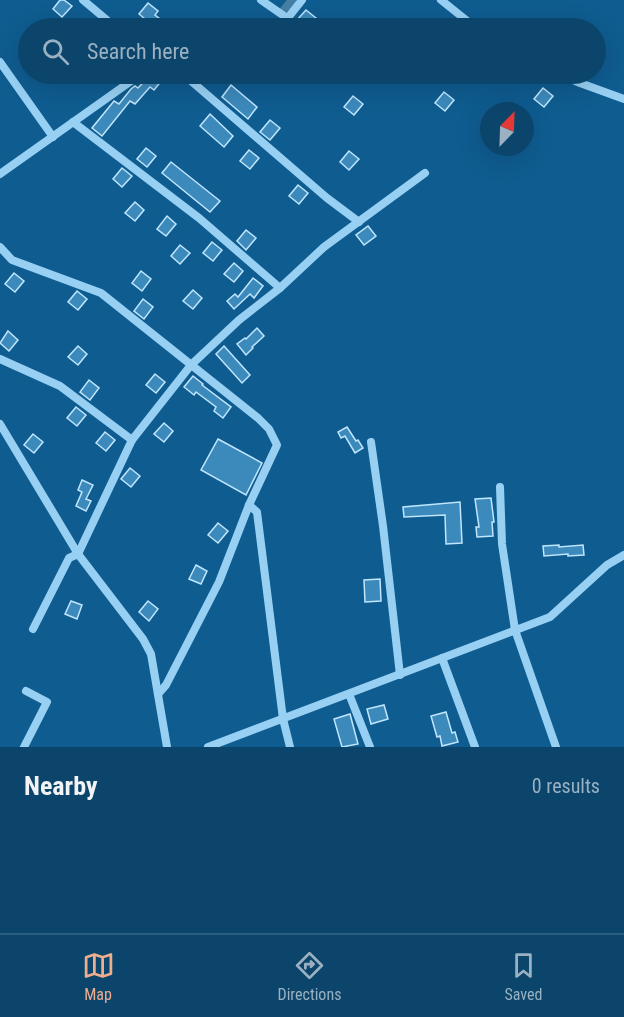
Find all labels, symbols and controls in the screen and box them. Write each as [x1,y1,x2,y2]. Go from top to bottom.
search box [18,18,606,84]
icon: search [39,35,72,68]
text: Search here [87,39,189,64]
north arrow [480,102,534,156]
text: Nearby [24,771,98,801]
text: 0 results [532,774,600,798]
tab: Map [82,949,115,1004]
tab: Directions [278,949,341,1004]
tab: Saved [504,949,542,1004]

